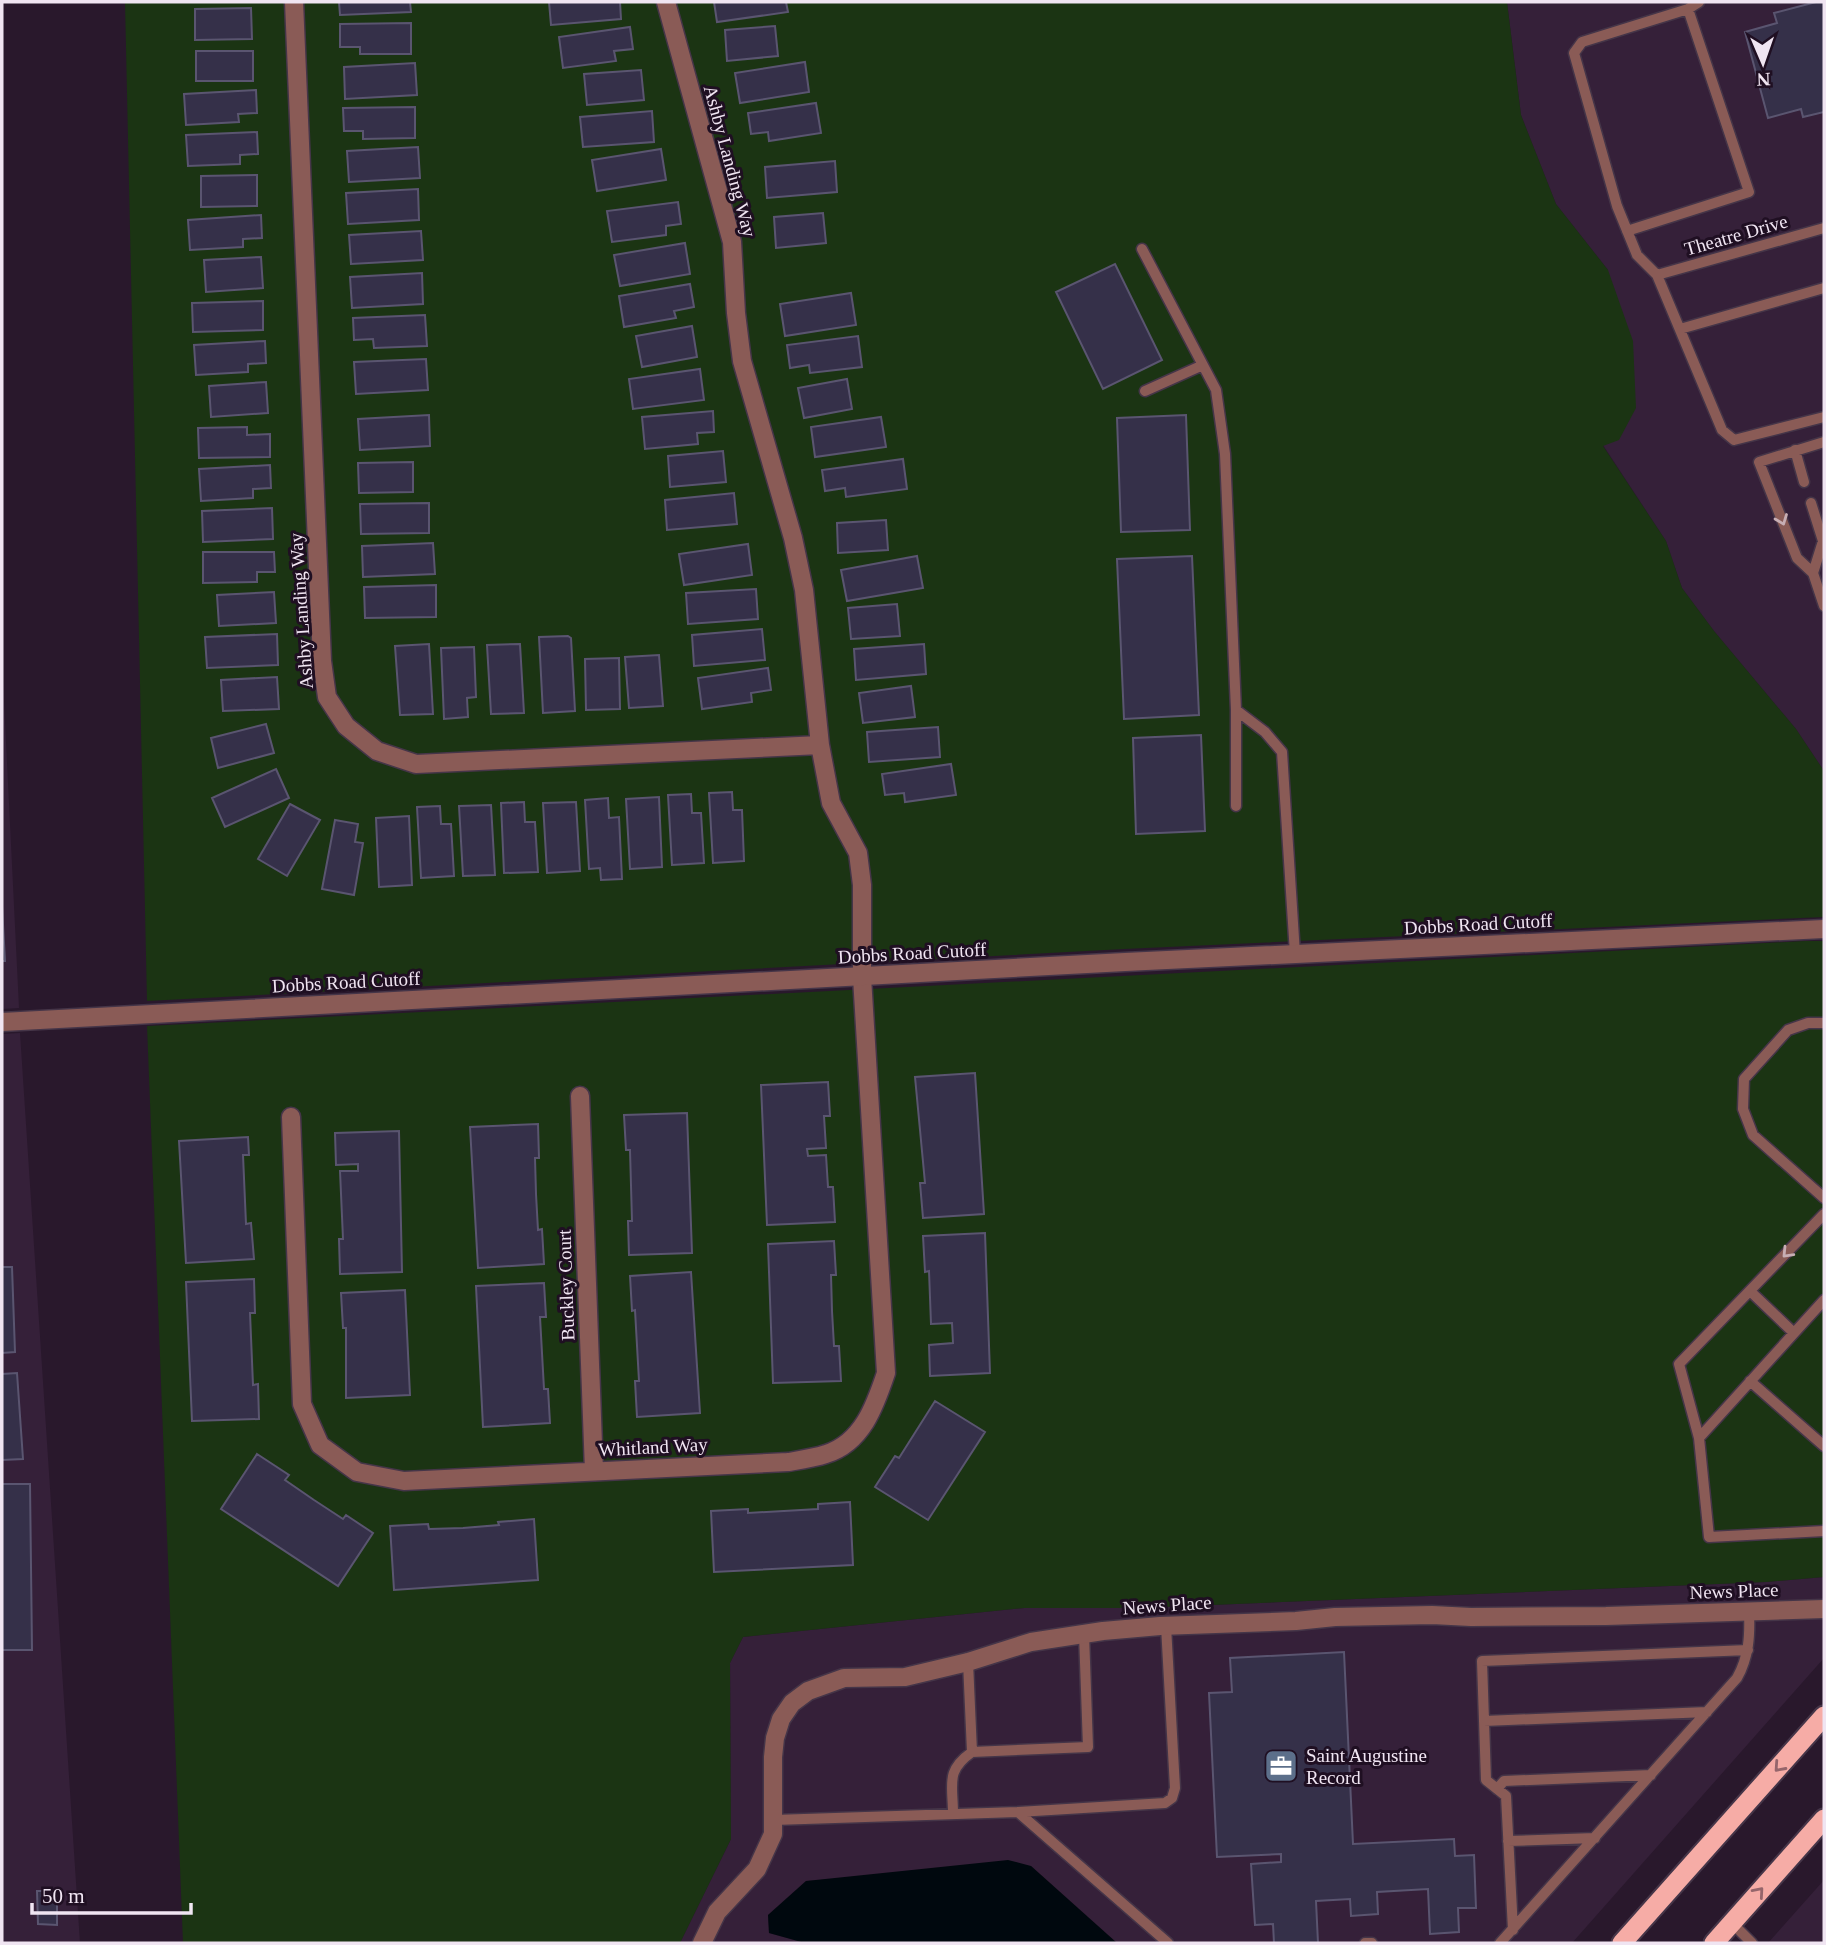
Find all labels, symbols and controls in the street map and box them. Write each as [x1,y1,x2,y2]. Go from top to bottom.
north arrow [1728,28,1798,98]
text: N [1756,69,1771,90]
street label: Ashby Landing Way [700,83,761,240]
street label: Theatre Drive [1682,210,1790,260]
one-way arrow [1773,514,1787,526]
street label: Ashby Landing Way [285,532,317,690]
street label: Dobbs Road Cutoff [1403,910,1553,938]
street label: Dobbs Road Cutoff [837,939,987,967]
street label: Dobbs Road Cutoff [271,968,421,996]
street label: Buckley Court [554,1228,578,1341]
one-way arrow [1782,1244,1795,1257]
street label: Whitland Way [598,1434,709,1460]
street label: News Place [1689,1579,1779,1603]
street label: News Place [1122,1591,1212,1619]
place label: Saint Augustine Record [1306,1745,1427,1788]
office icon: Saint Augustine Record [1262,1747,1300,1785]
one-way arrow [1775,1758,1787,1771]
scale bar [32,1871,191,1915]
text: 50 m [42,1884,85,1908]
one-way arrow [1751,1887,1763,1900]

